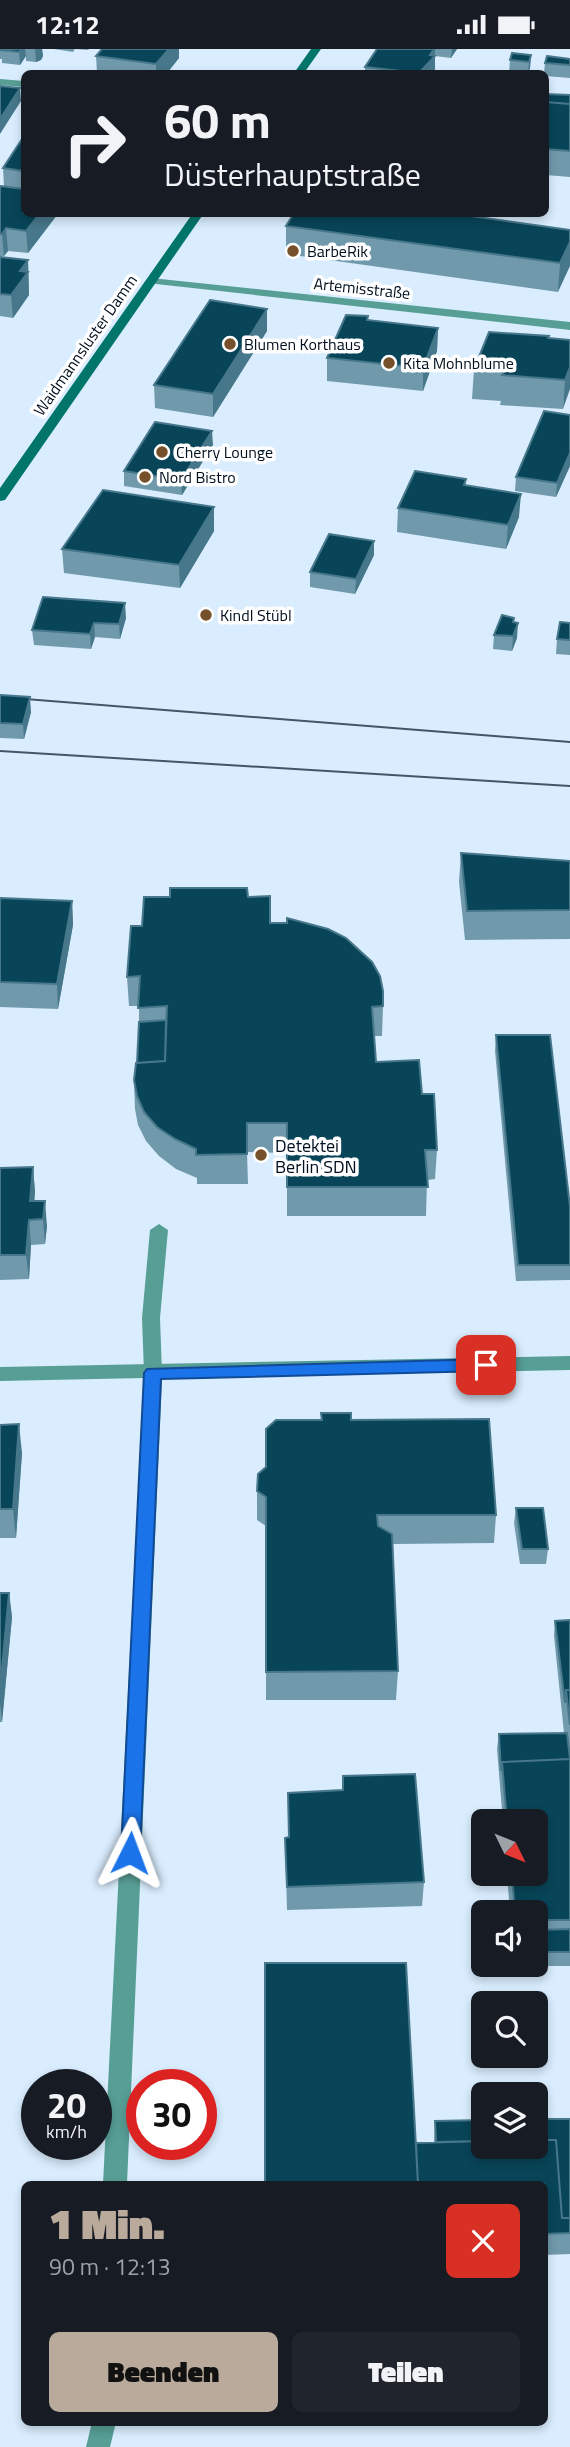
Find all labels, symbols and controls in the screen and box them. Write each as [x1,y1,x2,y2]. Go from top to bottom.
text: 12:12 [35,5,100,44]
text: 60 m [164,82,271,157]
icon: right [49,98,140,189]
text: Düsterhauptstraße [164,150,421,198]
place label: BarbeRik [307,239,368,263]
marker: BarbeRik [285,243,301,259]
street label: Waidmannsluster Damm [27,270,143,420]
street label: Artemisstraße [313,271,411,305]
place label: Blumen Korthaus [244,332,361,356]
marker: Blumen Korthaus [222,336,238,352]
place label: Kita Mohnblume [403,351,514,375]
marker: Kita Mohnblume [381,355,397,371]
place label: Cherry Lounge [176,440,273,464]
marker: Cherry Lounge [154,444,170,460]
place label: Nord Bistro [159,465,236,489]
marker: Nord Bistro [137,469,153,485]
place label: Kindl Stübl [220,603,292,627]
marker: Kindl Stübl [198,607,214,623]
place label: Detektei Berlin SDN [275,1132,357,1180]
marker: Detektei Berlin SDN [253,1147,269,1163]
pin [456,1335,516,1395]
icon: arrive [467,1346,505,1384]
north arrow [471,1809,548,1887]
map controls [471,1809,548,2159]
position arrow [93,1816,167,1890]
button: sound [471,1900,548,1977]
button: search [471,1991,548,2068]
speed limit sign: 30 [126,2069,217,2160]
text: 20 [47,2078,86,2132]
button: layers [471,2082,548,2159]
text: km/h [46,2118,87,2145]
text: 1 Min. [49,2191,165,2255]
button: close [446,2204,520,2278]
text: 90 m · 12:13 [49,2249,171,2284]
button: Beenden [49,2332,278,2412]
button: Teilen [292,2332,520,2412]

